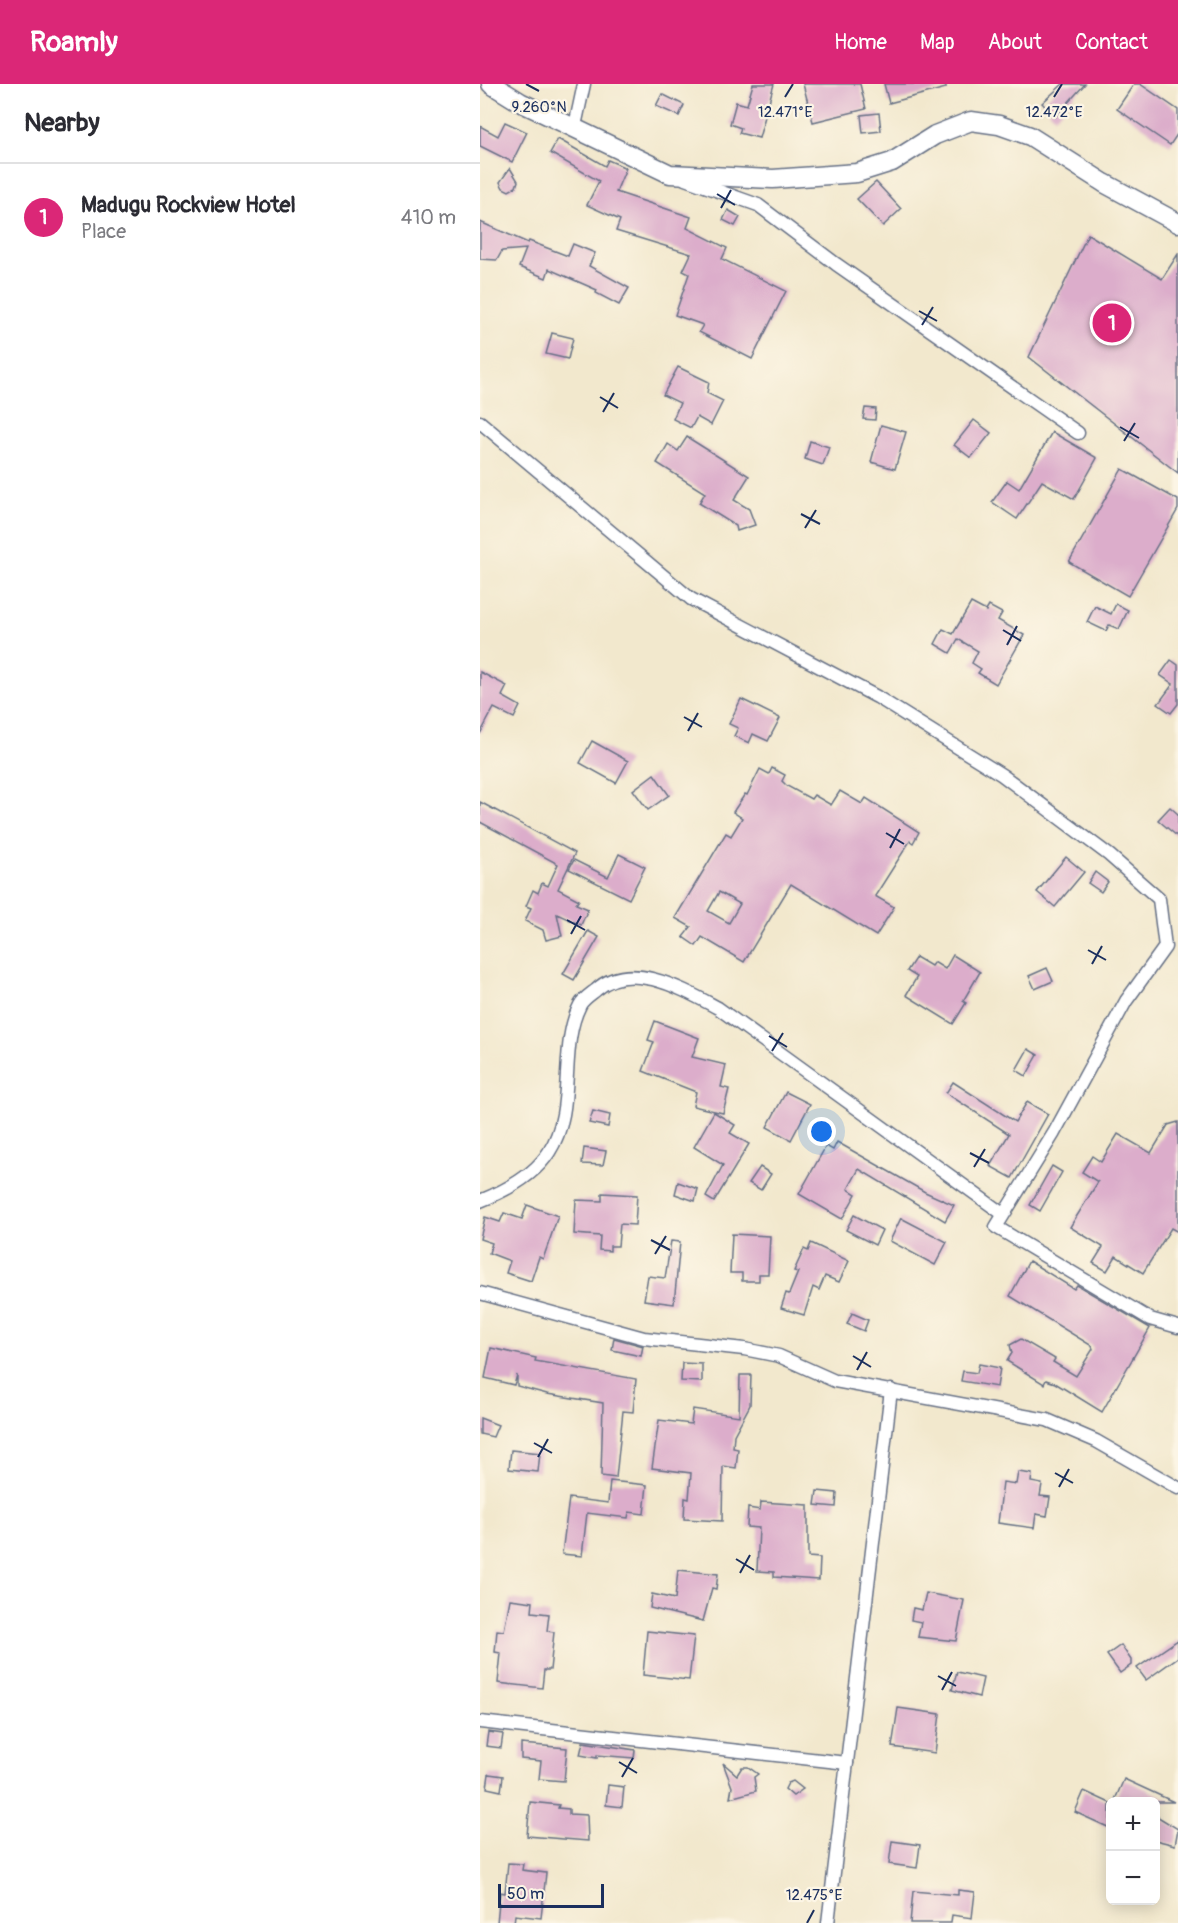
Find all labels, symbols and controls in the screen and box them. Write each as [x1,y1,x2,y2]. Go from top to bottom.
text: Roamly [30,25,118,60]
text: Home [834,29,887,56]
text: Map [920,29,955,56]
text: About [988,29,1042,56]
text: Contact [1075,29,1148,56]
text: 9.260°N [511,98,567,117]
text: 12.471°E [758,103,812,122]
text: 12.472°E [1026,103,1083,122]
text: Nearby [24,107,100,139]
text: Madugu Rockview Hotel [81,191,296,219]
text: 1 [40,205,47,230]
text: 410 m [401,205,456,230]
text: Place [81,219,126,244]
pin: 1 [1092,300,1132,346]
your location [807,1117,836,1146]
map controls [1106,1797,1160,1905]
button: + [1106,1797,1160,1851]
button: − [1106,1851,1160,1905]
scale bar [498,1881,604,1908]
text: 50 m [507,1884,544,1904]
text: 12.475°E [786,1886,843,1905]

